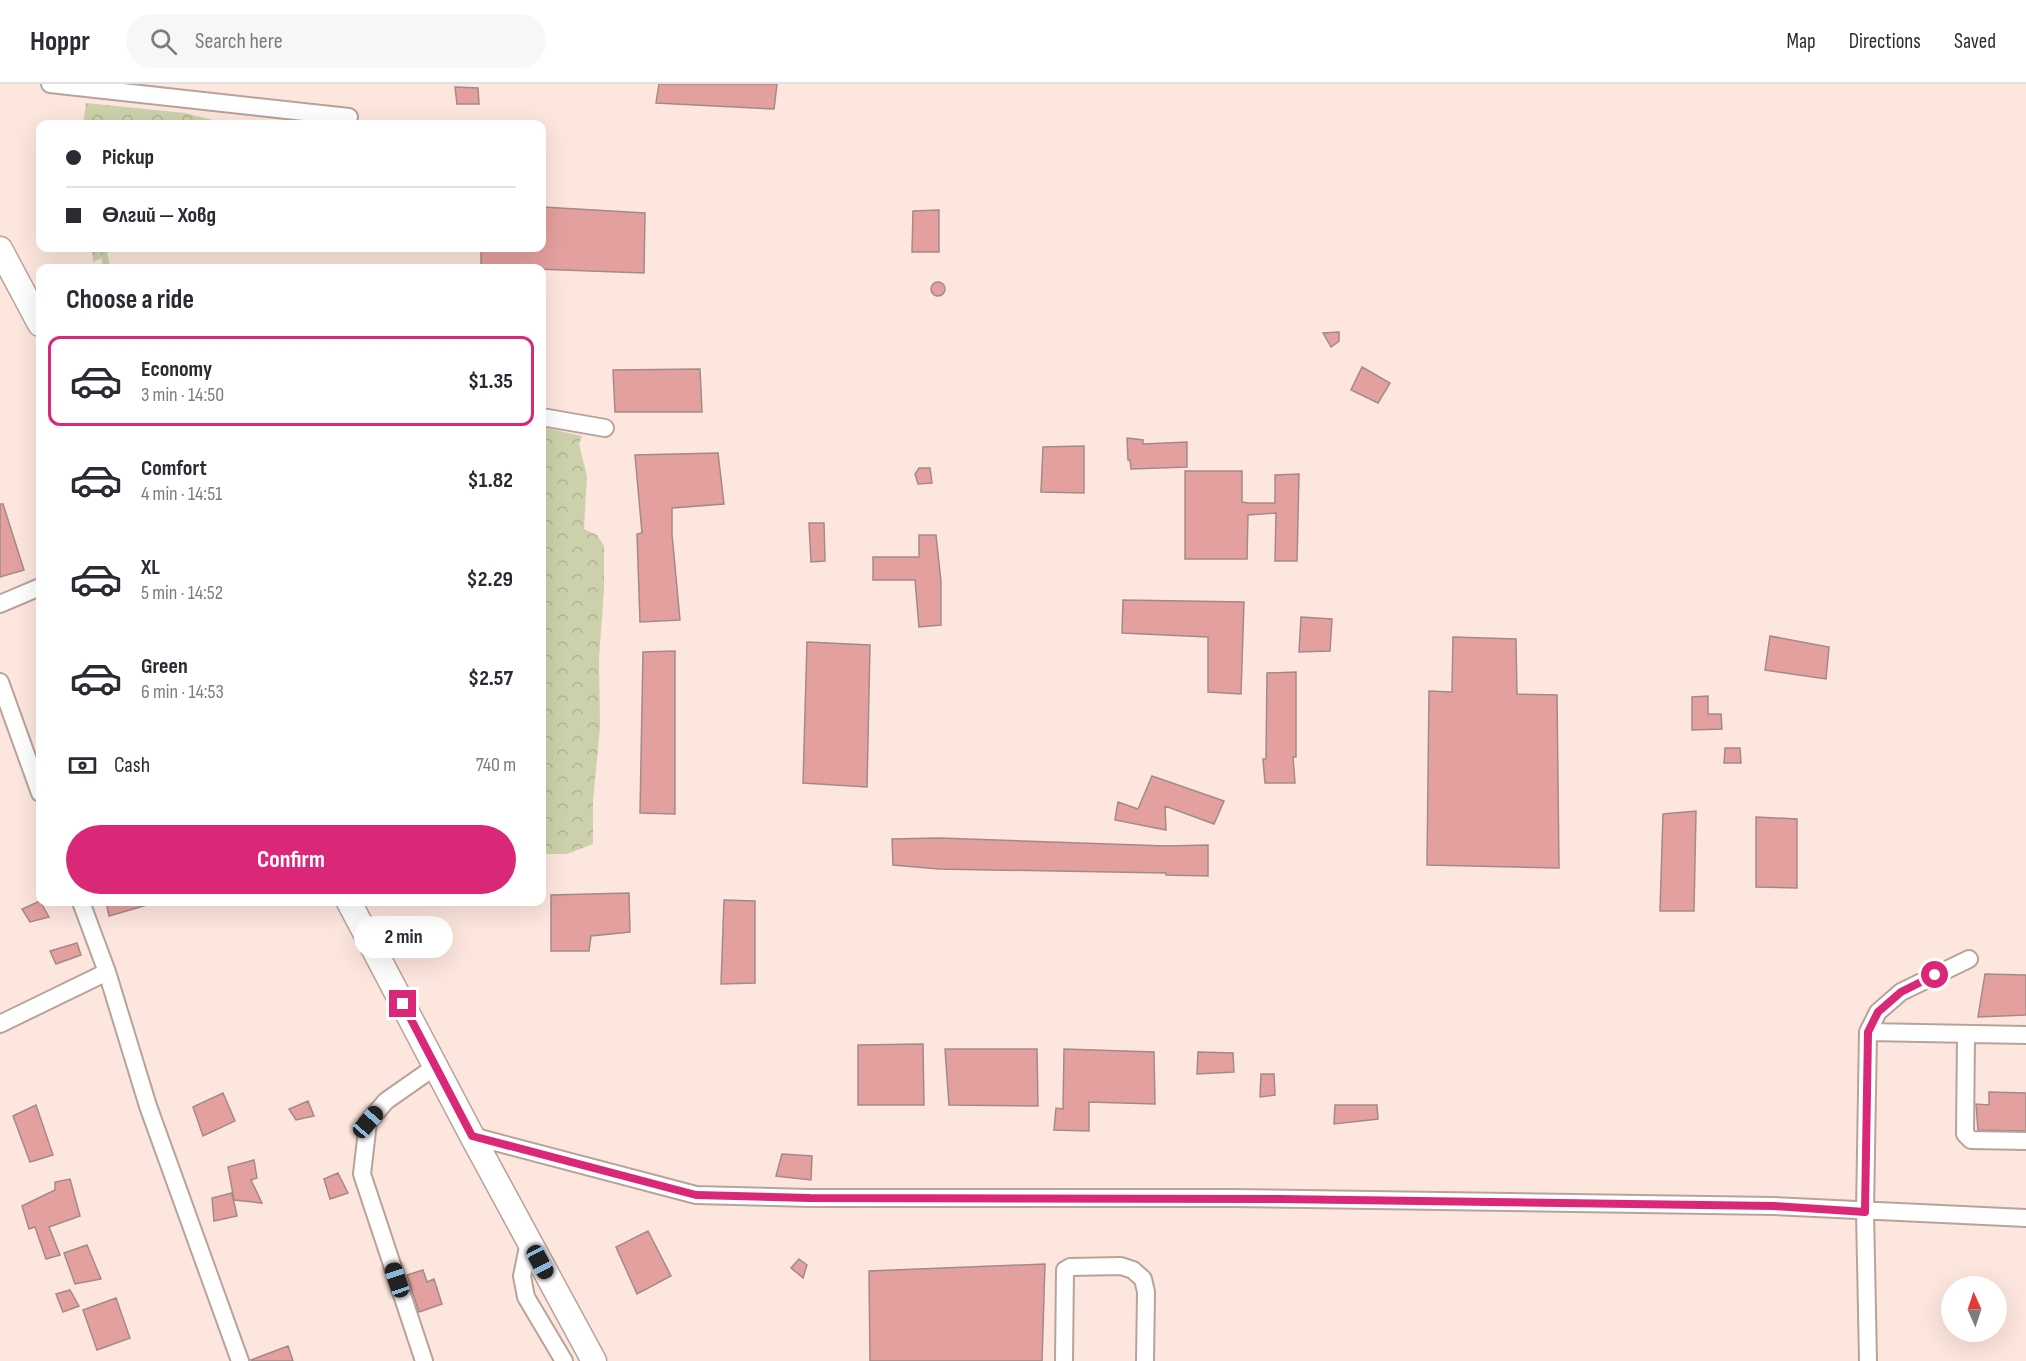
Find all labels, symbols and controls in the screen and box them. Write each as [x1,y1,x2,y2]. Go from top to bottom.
search box [126,14,546,68]
text: Hoppr [30,25,90,58]
icon: search [147,25,180,58]
text: Search here [195,28,282,55]
text: Map [1786,29,1816,54]
text: Directions [1849,29,1921,54]
text: Saved [1954,29,1996,54]
text: Pickup [102,144,154,171]
text: Өлгий — Ховд [102,202,216,229]
text: Choose a ride [66,284,194,316]
icon: car [69,354,123,408]
text: Economy [141,356,212,383]
text: $1.35 [468,368,513,395]
text: 3 min · 14:50 [141,383,224,407]
icon: car [69,453,123,507]
text: Comfort [141,455,207,482]
text: $1.82 [467,467,513,494]
text: 4 min · 14:51 [141,482,222,506]
icon: car [69,552,123,606]
text: XL [141,554,160,581]
text: $2.29 [467,566,513,593]
text: 5 min · 14:52 [141,581,223,605]
icon: car [69,651,123,705]
text: Green [141,653,188,680]
text: $2.57 [468,665,513,692]
text: 6 min · 14:53 [141,680,224,704]
icon: cash [66,749,99,782]
text: Cash [114,752,150,779]
text: 740 m [476,753,516,777]
button: Confirm [66,825,516,894]
callout: 2 min [354,917,452,959]
text: 2 min [384,925,423,949]
route start [1921,961,1948,988]
route end [389,990,416,1017]
car [349,1103,387,1141]
car [524,1242,556,1282]
car [383,1260,411,1300]
north arrow [1941,1276,2007,1342]
map controls [1941,1276,2007,1342]

